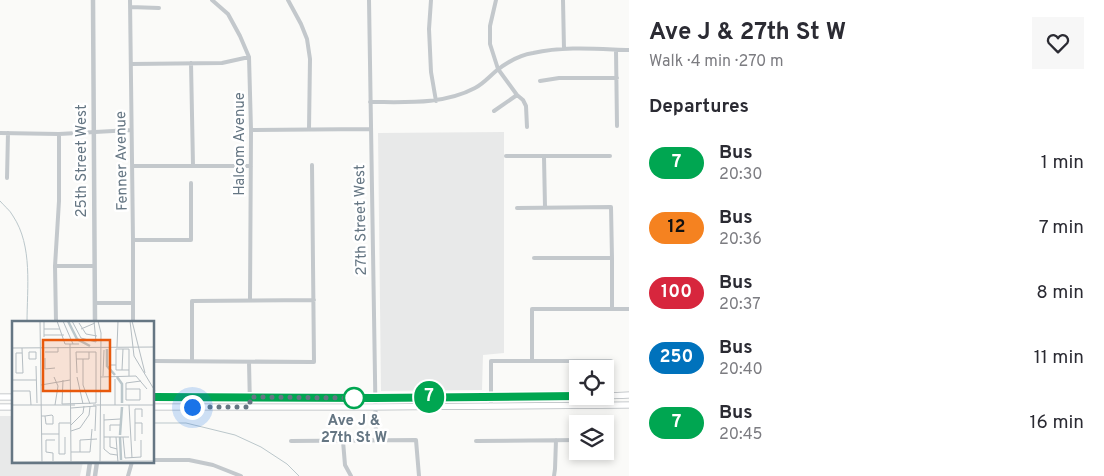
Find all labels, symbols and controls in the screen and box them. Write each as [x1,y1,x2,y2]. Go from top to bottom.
button: heart [1032,17,1084,69]
text: Ave J & 27th St W [649,18,846,48]
text: Walk · 4 min · 270 m [649,52,784,72]
street label: Halcom Avenue [231,92,250,196]
text: Departures [649,95,749,119]
street label: 25th Street West [73,104,92,218]
street label: Fenner Avenue [112,111,133,211]
text: Bus [719,141,753,165]
text: 7 [672,151,681,174]
text: 1 min [1041,151,1084,175]
street label: 27th Street West [351,164,372,276]
text: 20:30 [719,165,762,185]
text: Bus [719,206,753,230]
text: 12 [667,216,686,239]
text: 7 min [1039,216,1084,240]
text: 20:36 [719,230,762,250]
text: Bus [719,271,753,295]
text: 100 [661,281,692,304]
text: 8 min [1036,281,1084,305]
text: 20:37 [719,295,761,315]
inset map [12,321,155,464]
text: Bus [719,336,753,360]
text: 250 [660,346,693,369]
text: 11 min [1034,346,1084,370]
map controls [569,360,614,460]
button: locate [569,360,614,405]
text: 20:40 [719,360,763,380]
line badge: 7 [413,381,445,413]
text: 7 [424,385,434,408]
marker: Ave J & 27th St W [343,387,365,409]
your location [180,395,205,420]
text: Bus [719,401,753,425]
text: 7 [672,411,681,434]
text: 16 min [1029,411,1084,435]
place label: Ave J & 27th St W [321,412,388,448]
button: layers [569,415,614,460]
text: 20:45 [719,425,763,445]

